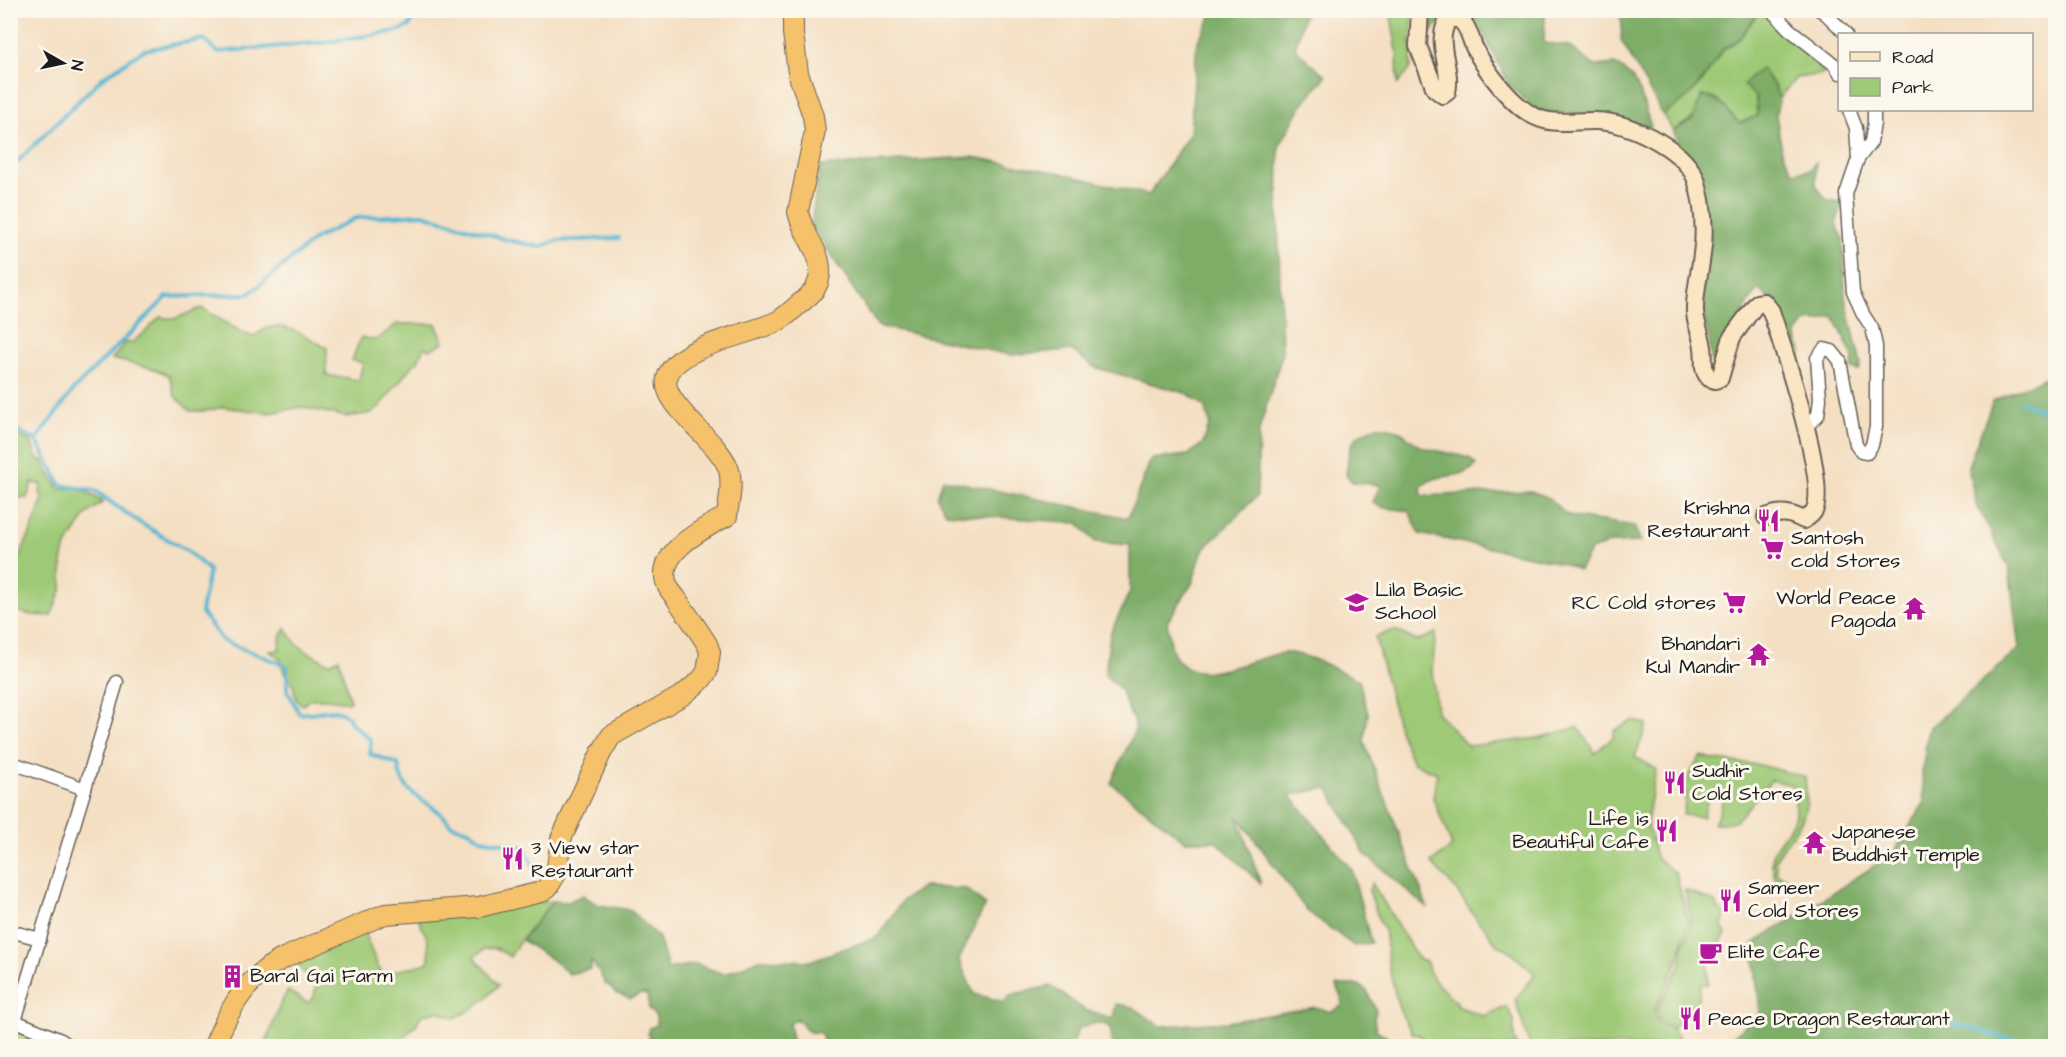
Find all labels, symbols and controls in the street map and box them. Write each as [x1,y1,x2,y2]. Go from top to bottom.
north arrow [33,33,93,93]
legend [1838,33,2033,111]
text: Road [1892,45,1933,70]
text: N [65,59,88,72]
text: Park [1892,75,1934,100]
place label: Krishna Restaurant [1647,494,1750,545]
restaurant icon: Krishna Restaurant [1755,507,1781,533]
place label: Santosh cold Stores [1791,524,1900,575]
supermarket icon: Santosh cold Stores [1760,536,1786,562]
place label: Lila Basic School [1375,576,1464,627]
place label: World Peace Pagoda [1776,584,1896,636]
school or university icon: Lila Basic School [1344,589,1370,615]
place label: RC Cold stores [1571,589,1716,617]
supermarket icon: RC Cold stores [1721,590,1747,616]
temple icon: World Peace Pagoda [1901,596,1927,622]
place label: Bhandari Kul Mandir [1646,630,1740,681]
temple icon: Bhandari Kul Mandir [1745,642,1771,668]
place label: Sudhir Cold Stores [1692,757,1803,808]
restaurant icon: Sudhir Cold Stores [1661,769,1687,795]
place label: Life is Beautiful Cafe [1512,805,1649,856]
restaurant icon: Life is Beautiful Cafe [1654,817,1680,843]
place label: Japanese Buddhist Temple [1832,818,1980,869]
temple icon: Japanese Buddhist Temple [1801,830,1827,856]
place label: 3 View star Restaurant [531,834,639,885]
restaurant icon: 3 View star Restaurant [500,846,526,872]
place label: Sameer Cold Stores [1748,874,1859,925]
restaurant icon: Sameer Cold Stores [1717,887,1743,913]
place label: Elite Cafe [1728,938,1820,966]
cafe icon: Elite Cafe [1697,939,1723,965]
place label: Baral Gai Farm [250,962,393,990]
building icon: Baral Gai Farm [219,963,245,989]
place label: Peace Dragon Restaurant [1708,1005,1950,1034]
restaurant icon: Peace Dragon Restaurant [1677,1006,1703,1032]

